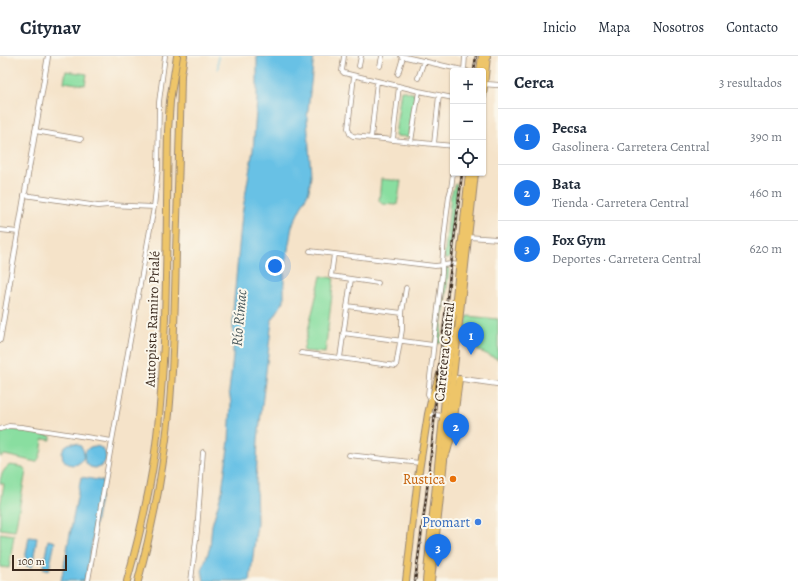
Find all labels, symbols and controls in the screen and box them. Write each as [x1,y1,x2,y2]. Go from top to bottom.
text: Citynav [20,15,81,41]
text: Inicio [543,18,576,37]
text: Mapa [598,18,630,37]
text: Nosotros [652,18,704,37]
text: Contacto [726,18,778,37]
map controls [450,68,486,176]
button: + [450,68,486,104]
text: Cerca [514,71,554,94]
text: 3 resultados [719,74,782,91]
button: − [450,104,486,140]
text: Pecsa [552,118,587,138]
text: 1 [525,128,529,145]
text: 390 m [750,128,782,145]
text: Gasolinera · Carretera Central [552,138,709,155]
button: locate [450,140,486,176]
text: Bata [552,174,581,194]
text: 2 [524,184,530,201]
text: 460 m [750,184,782,201]
text: Tienda · Carretera Central [552,194,689,211]
text: Fox Gym [552,230,606,250]
text: 3 [524,240,530,257]
text: 620 m [749,240,782,257]
text: Deportes · Carretera Central [552,250,701,267]
street label: Autopista Ramiro Prialé [141,251,164,389]
your location [265,256,285,276]
water label: Río Rímac [227,288,252,347]
street label: Carretera Central [430,301,459,403]
pin: 1 [458,322,484,355]
pin: 2 [443,413,469,446]
place label: Rustica [403,470,445,489]
marker: Rustica [448,474,458,484]
place label: Promart [422,513,470,532]
marker: Promart [473,517,483,527]
pin: 3 [425,534,451,567]
scale bar [12,553,67,572]
text: 100 m [18,554,45,569]

